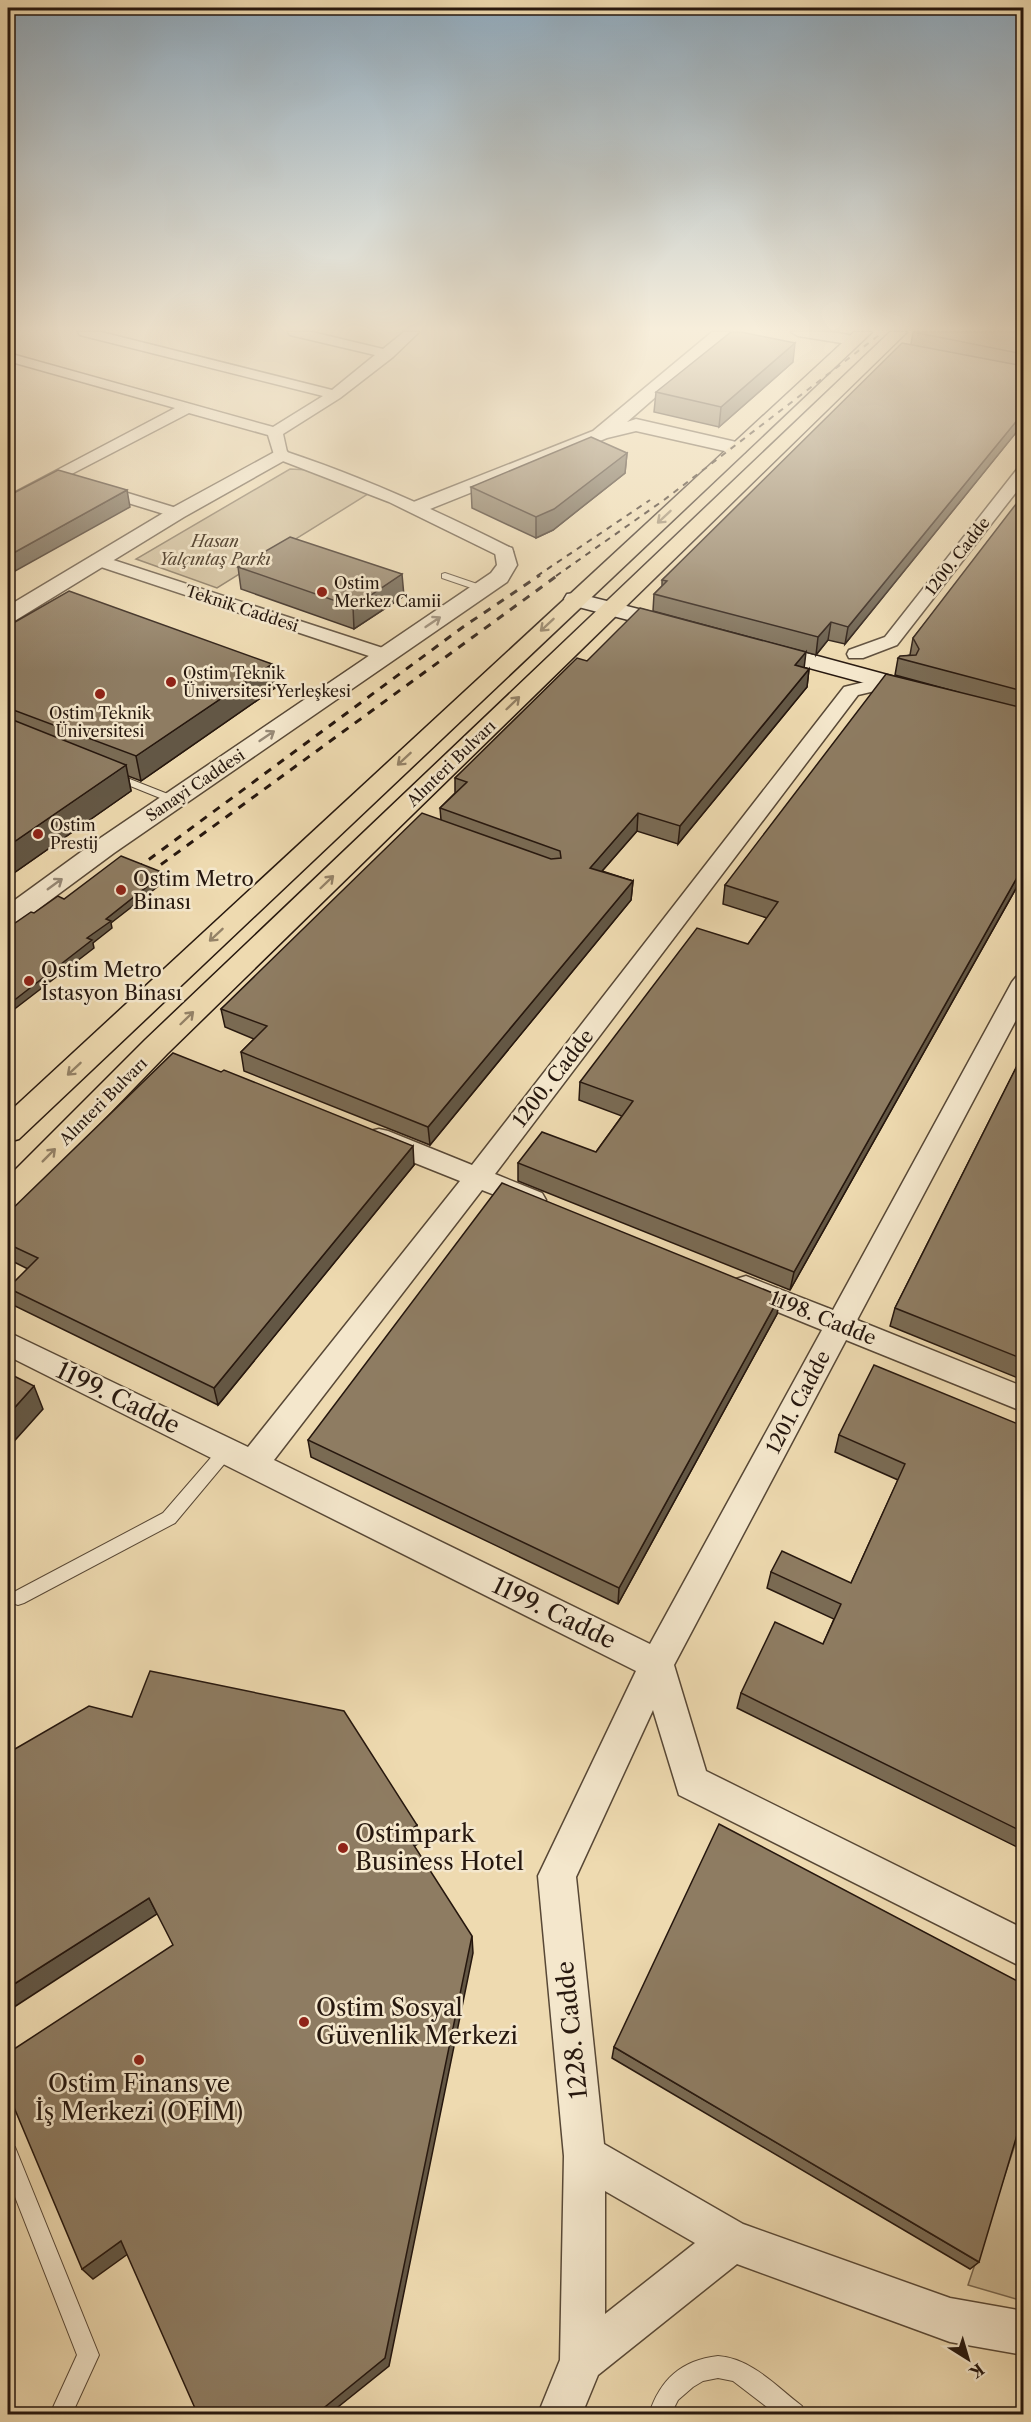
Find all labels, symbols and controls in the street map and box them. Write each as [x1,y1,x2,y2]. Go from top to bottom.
one-way arrow [657,509,672,523]
street label: 1200. Cadde [920,513,994,599]
park label: Hasan Yalçıntaş Parkı [159,531,271,569]
place label: Ostim Merkez Camii [334,573,441,611]
street label: Teknik Caddesi [183,580,301,636]
marker: Ostim Merkez Camii [315,585,329,599]
one-way arrow [425,616,441,628]
one-way arrow [539,618,554,633]
place label: Ostim Teknik Üniversitesi Yerleşkesi [183,663,351,701]
marker: Ostim Teknik Üniversitesi Yerleşkesi [164,675,178,689]
marker: Ostim Teknik Üniversitesi [93,687,107,701]
one-way arrow [505,697,520,711]
place label: Ostim Teknik Üniversitesi [49,703,152,741]
street label: Alınteri Bulvarı [402,715,500,811]
one-way arrow [258,730,274,742]
street label: Sanayi Caddesi [142,744,248,825]
one-way arrow [397,752,412,766]
place label: Ostim Prestij [50,815,98,853]
marker: Ostim Prestij [31,827,45,841]
place label: Ostim Metro Binası [133,867,254,914]
one-way arrow [320,875,335,890]
one-way arrow [46,877,62,890]
marker: Ostim Metro Binası [114,883,128,897]
one-way arrow [209,928,224,942]
place label: Ostim Metro İstasyon Binası [41,958,182,1005]
marker: Ostim Metro İstasyon Binası [22,974,36,988]
one-way arrow [179,1010,194,1025]
street label: 1200. Cadde [508,1025,598,1131]
street label: Alınteri Bulvarı [54,1053,151,1150]
one-way arrow [67,1061,82,1075]
one-way arrow [41,1148,56,1163]
street label: 1198. Cadde [766,1286,880,1350]
street label: 1201. Cadde [761,1346,835,1458]
street label: 1199. Cadde [52,1355,185,1440]
street label: 1199. Cadde [488,1570,621,1655]
place label: Ostimpark Business Hotel [355,1819,524,1876]
marker: Ostimpark Business Hotel [336,1841,350,1855]
street label: 1228. Cadde [550,1960,593,2100]
place label: Ostim Sosyal Güvenlik Merkezi [316,1993,518,2050]
marker: Ostim Sosyal Güvenlik Merkezi [297,2015,311,2029]
marker: Ostim Finans ve İş Merkezi (OFİM) [132,2053,146,2067]
place label: Ostim Finans ve İş Merkezi (OFİM) [35,2069,243,2126]
north arrow [938,2329,998,2389]
text: K [965,2359,988,2384]

